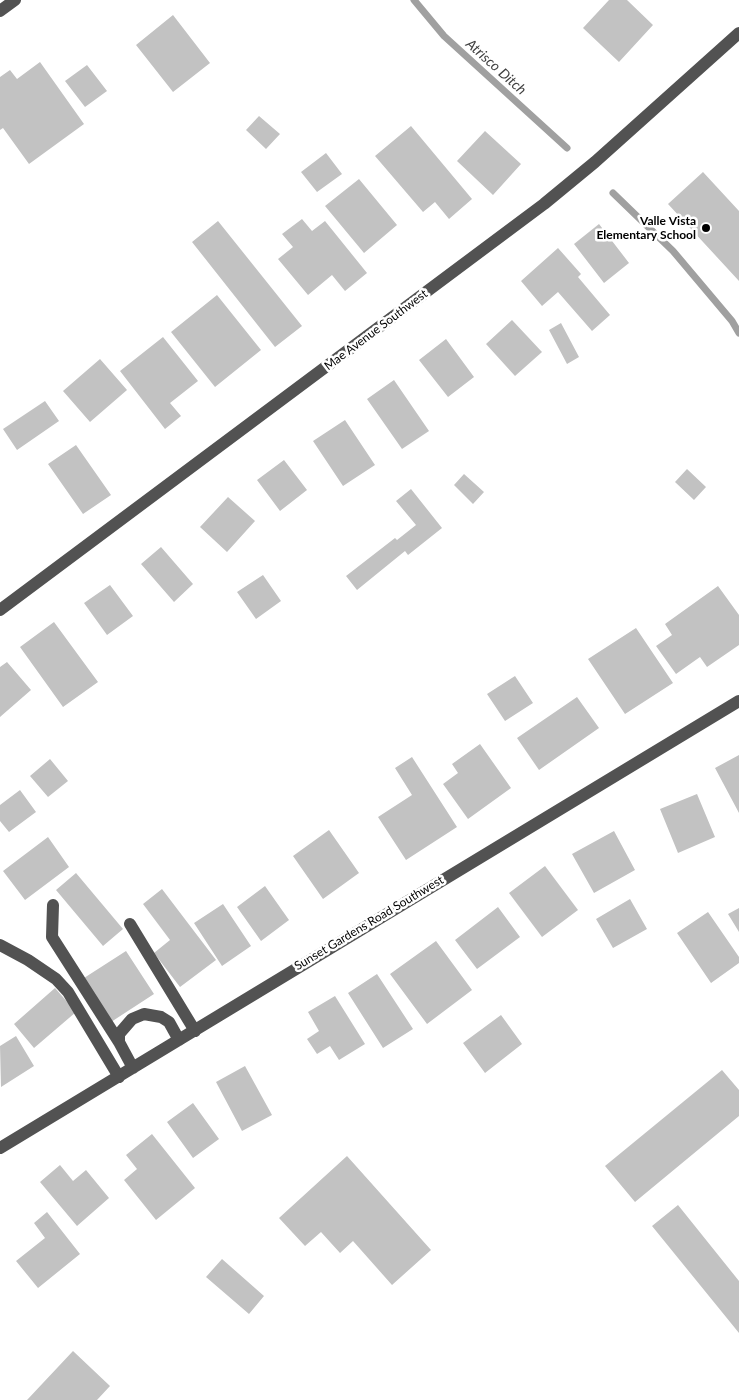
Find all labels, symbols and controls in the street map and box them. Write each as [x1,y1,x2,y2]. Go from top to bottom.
water label: Atrisco Ditch [462,36,530,98]
place label: Valle Vista Elementary School [596,214,696,242]
marker: Valle Vista Elementary School [700,222,712,234]
street label: Mae Avenue Southwest [322,287,430,373]
street label: Sunset Gardens Road Southwest [292,873,446,973]

